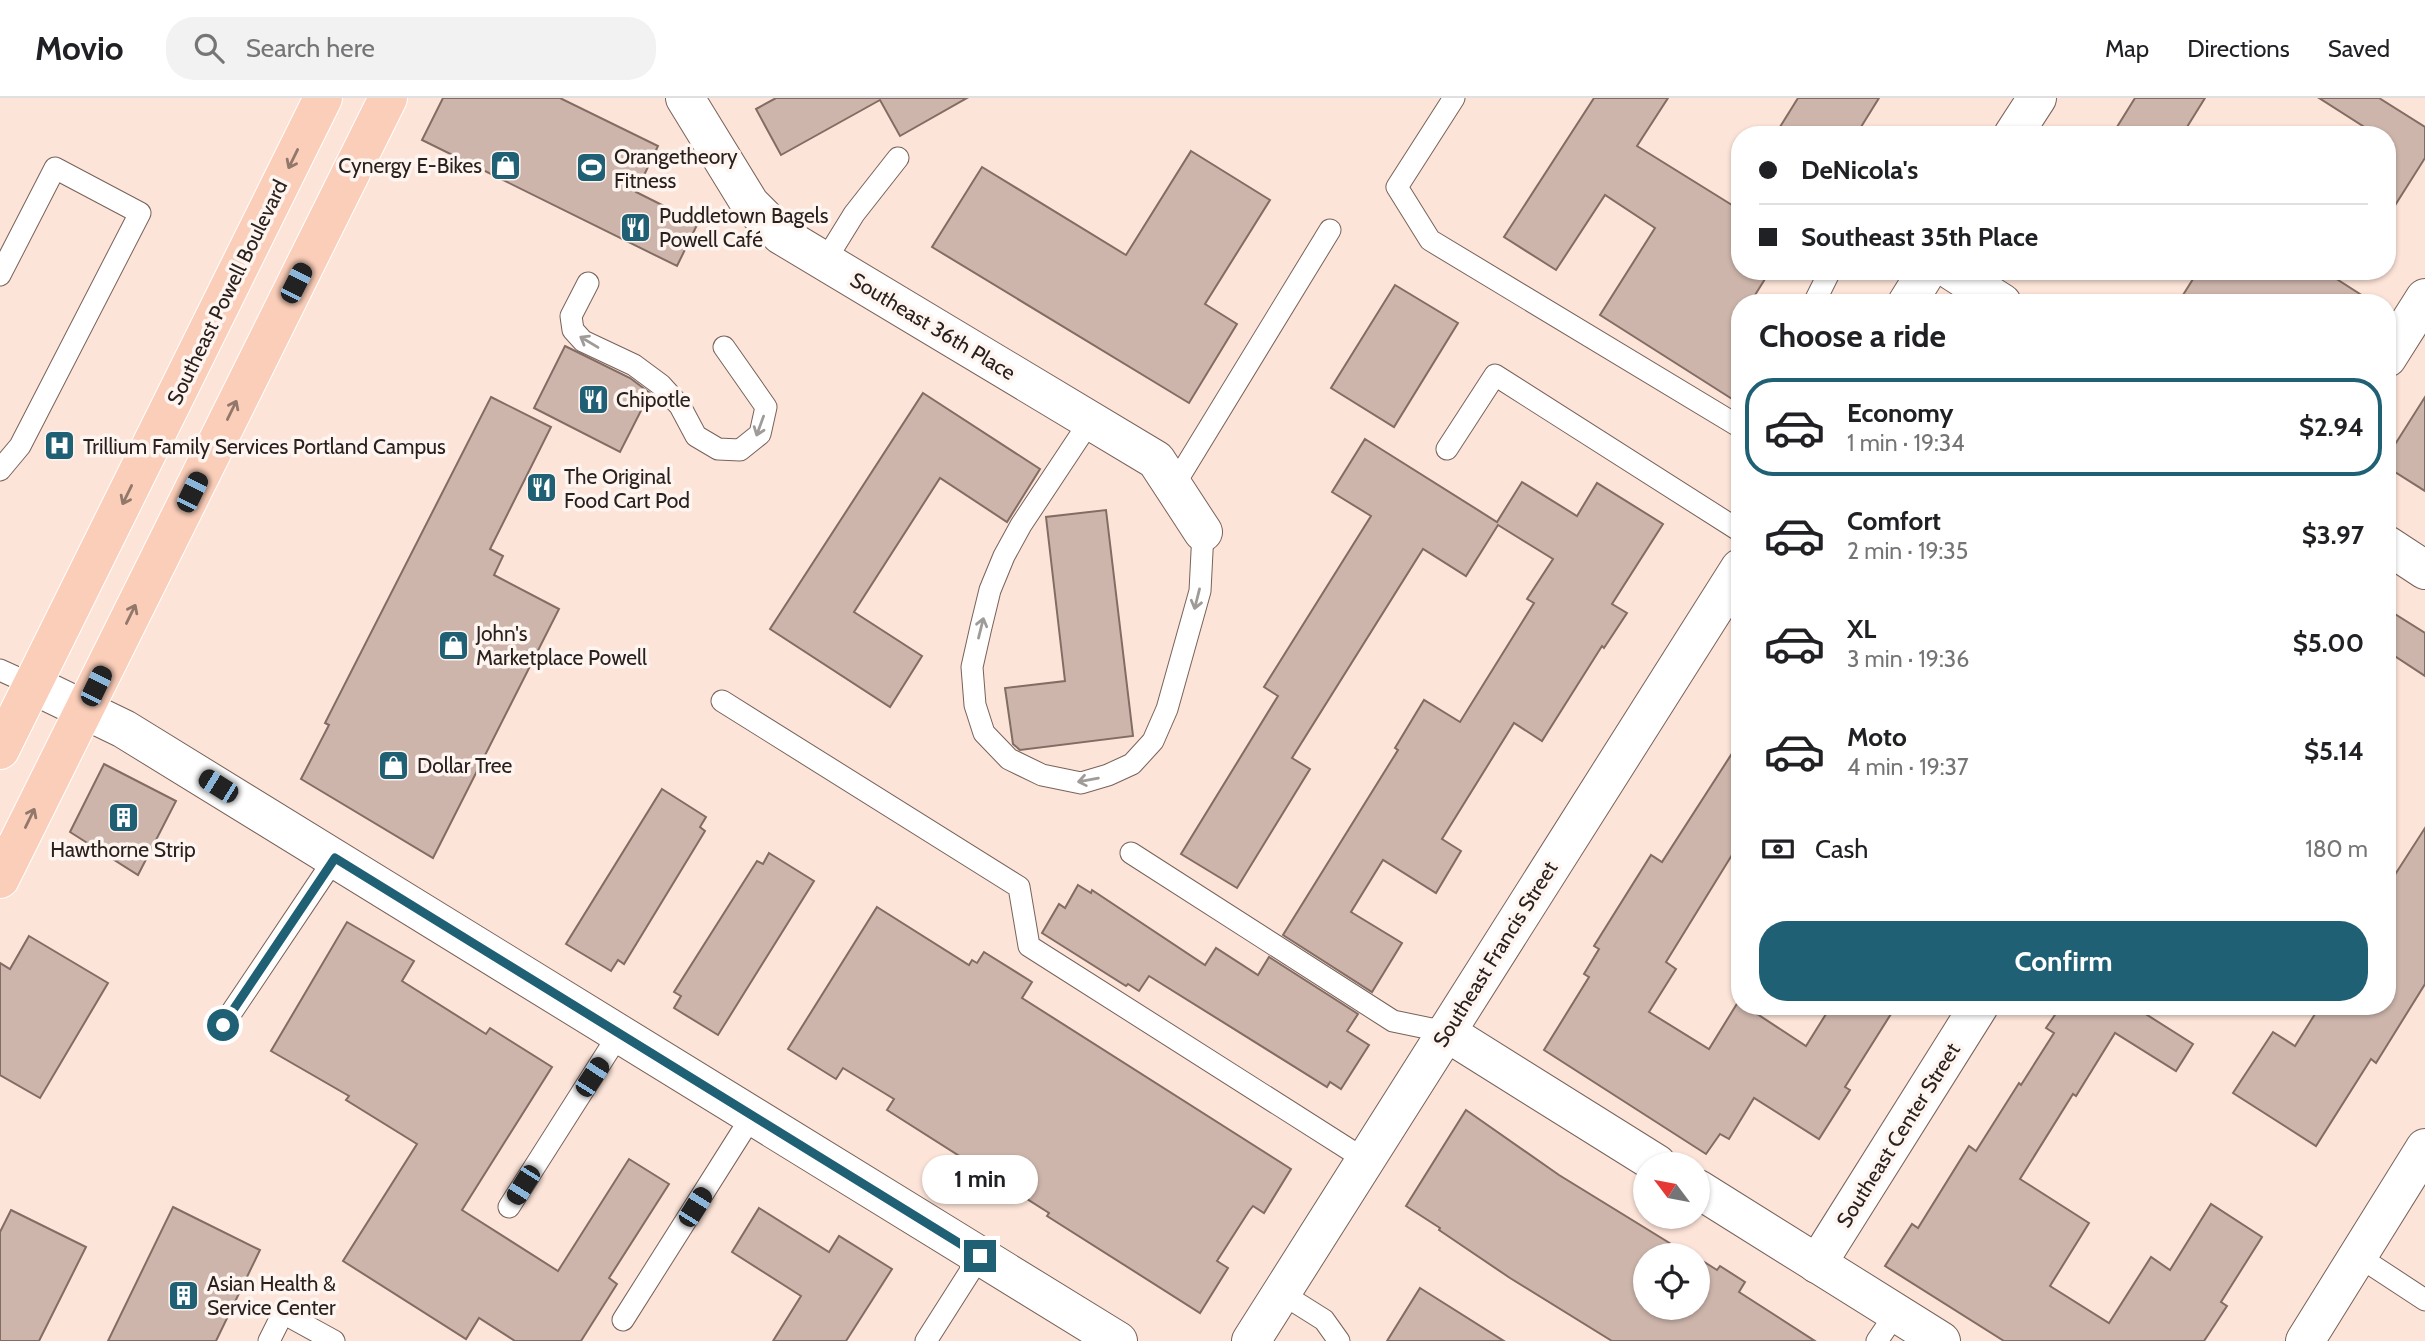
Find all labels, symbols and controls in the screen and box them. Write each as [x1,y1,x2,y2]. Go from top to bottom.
search box [166,17,656,80]
text: Movio [35,28,124,68]
icon: search [190,29,228,67]
text: Search here [246,32,375,64]
text: Map [2105,34,2149,63]
text: Directions [2187,34,2290,63]
text: Saved [2328,34,2390,63]
place label: Orangetheory Fitness [614,144,738,193]
one-way arrow [286,148,300,169]
shop icon: Cynergy E-Bikes [488,148,522,182]
sports icon: Orangetheory Fitness [574,151,608,185]
place label: Cynergy E-Bikes [338,153,482,178]
text: DeNicola's [1801,154,1918,186]
street label: Southeast Powell Boulevard [162,175,292,409]
place label: Puddletown Bagels Powell Café [659,203,829,252]
restaurant icon: Puddletown Bagels Powell Café [619,210,653,244]
text: Southeast 35th Place [1801,221,2038,253]
car [278,260,315,306]
street label: Southeast 36th Place [846,267,1020,385]
text: Choose a ride [1759,316,1946,355]
one-way arrow [579,335,599,349]
restaurant icon: Chipotle [576,382,610,416]
place label: Chipotle [616,387,691,412]
icon: car [1763,396,1826,459]
text: Economy [1847,397,1953,429]
one-way arrow [226,400,240,421]
text: $2.94 [2299,411,2364,443]
one-way arrow [753,414,765,436]
hospital icon: Trillium Family Services Portland Campus [43,429,77,463]
text: 1 min · 19:34 [1847,429,1964,457]
place label: Trillium Family Services Portland Campus [83,434,446,459]
place label: The Original Food Cart Pod [564,464,690,513]
car [174,469,211,515]
restaurant icon: The Original Food Cart Pod [524,471,558,505]
one-way arrow [120,484,134,505]
icon: car [1763,504,1826,567]
text: Comfort [1847,505,1941,537]
text: $3.97 [2302,519,2364,551]
text: 2 min · 19:35 [1847,537,1968,565]
one-way arrow [1190,587,1203,610]
one-way arrow [125,604,139,625]
icon: car [1763,612,1826,675]
text: XL [1847,613,1876,645]
one-way arrow [975,617,988,640]
place label: John's Marketplace Powell [475,621,647,670]
text: $5.00 [2293,627,2364,659]
shop icon: John's Marketplace Powell [436,628,470,662]
text: 3 min · 19:36 [1847,645,1969,673]
car [78,663,115,709]
icon: car [1763,720,1826,783]
text: Moto [1847,721,1907,753]
text: $5.14 [2304,735,2364,767]
shop icon: Dollar Tree [377,748,411,782]
place label: Dollar Tree [417,753,513,778]
text: 4 min · 19:37 [1847,753,1969,781]
car [195,766,242,806]
one-way arrow [1077,774,1100,787]
building icon: Hawthorne Strip [106,800,140,834]
one-way arrow [24,808,38,829]
icon: cash [1759,830,1797,868]
text: Cash [1815,833,1868,865]
text: 180 m [2305,835,2368,863]
place label: Hawthorne Strip [50,837,196,862]
street label: Southeast Francis Street [1428,856,1562,1052]
button: Confirm [1759,921,2368,1001]
route start [207,1009,239,1041]
street label: Southeast Center Street [1831,1038,1965,1232]
car [572,1054,613,1100]
north arrow [1633,1152,1710,1228]
map controls [1633,1152,1710,1320]
callout: 1 min [922,1154,1038,1204]
car [503,1162,544,1208]
text: 1 min [954,1165,1006,1193]
car [675,1184,716,1230]
route end [964,1240,996,1272]
button: locate [1633,1243,1710,1320]
place label: Asian Health & Service Center [207,1271,336,1320]
building icon: Asian Health & Service Center [167,1278,201,1312]

